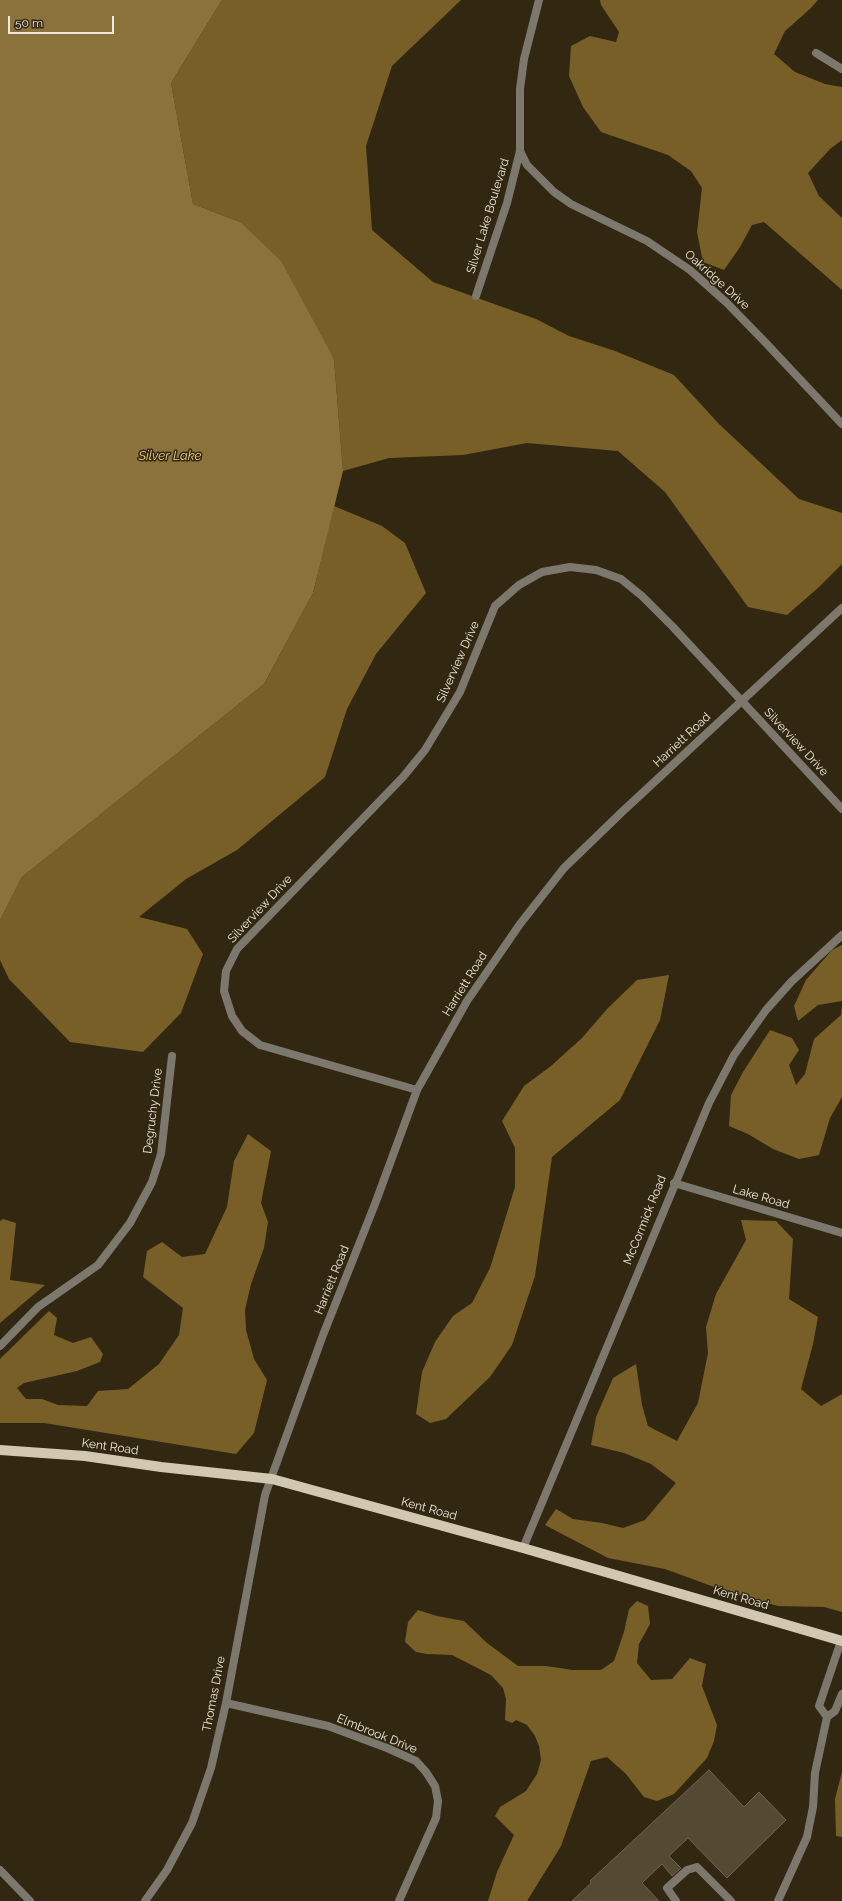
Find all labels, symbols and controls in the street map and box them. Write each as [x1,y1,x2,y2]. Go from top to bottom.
scale bar [10,8,116,34]
text: 50 m [15,16,43,30]
street label: Silver Lake Boulevard [464,157,512,275]
street label: Oakridge Drive [682,247,752,313]
water label: Silver Lake [138,448,202,464]
street label: Silverview Drive [434,619,482,705]
street label: Silverview Drive [761,705,831,779]
street label: Harriett Road [650,710,714,770]
street label: Silverview Drive [225,872,295,946]
street label: Harriett Road [439,949,491,1019]
street label: Degruchy Drive [141,1067,165,1155]
street label: McCormick Road [621,1173,669,1267]
street label: Lake Road [731,1182,791,1212]
street label: Harriett Road [312,1243,352,1317]
street label: Kent Road [81,1436,139,1458]
street label: Kent Road [400,1495,458,1523]
street label: Kent Road [712,1583,770,1613]
street label: Thomas Drive [200,1655,228,1733]
street label: Elmbrook Drive [335,1711,419,1757]

